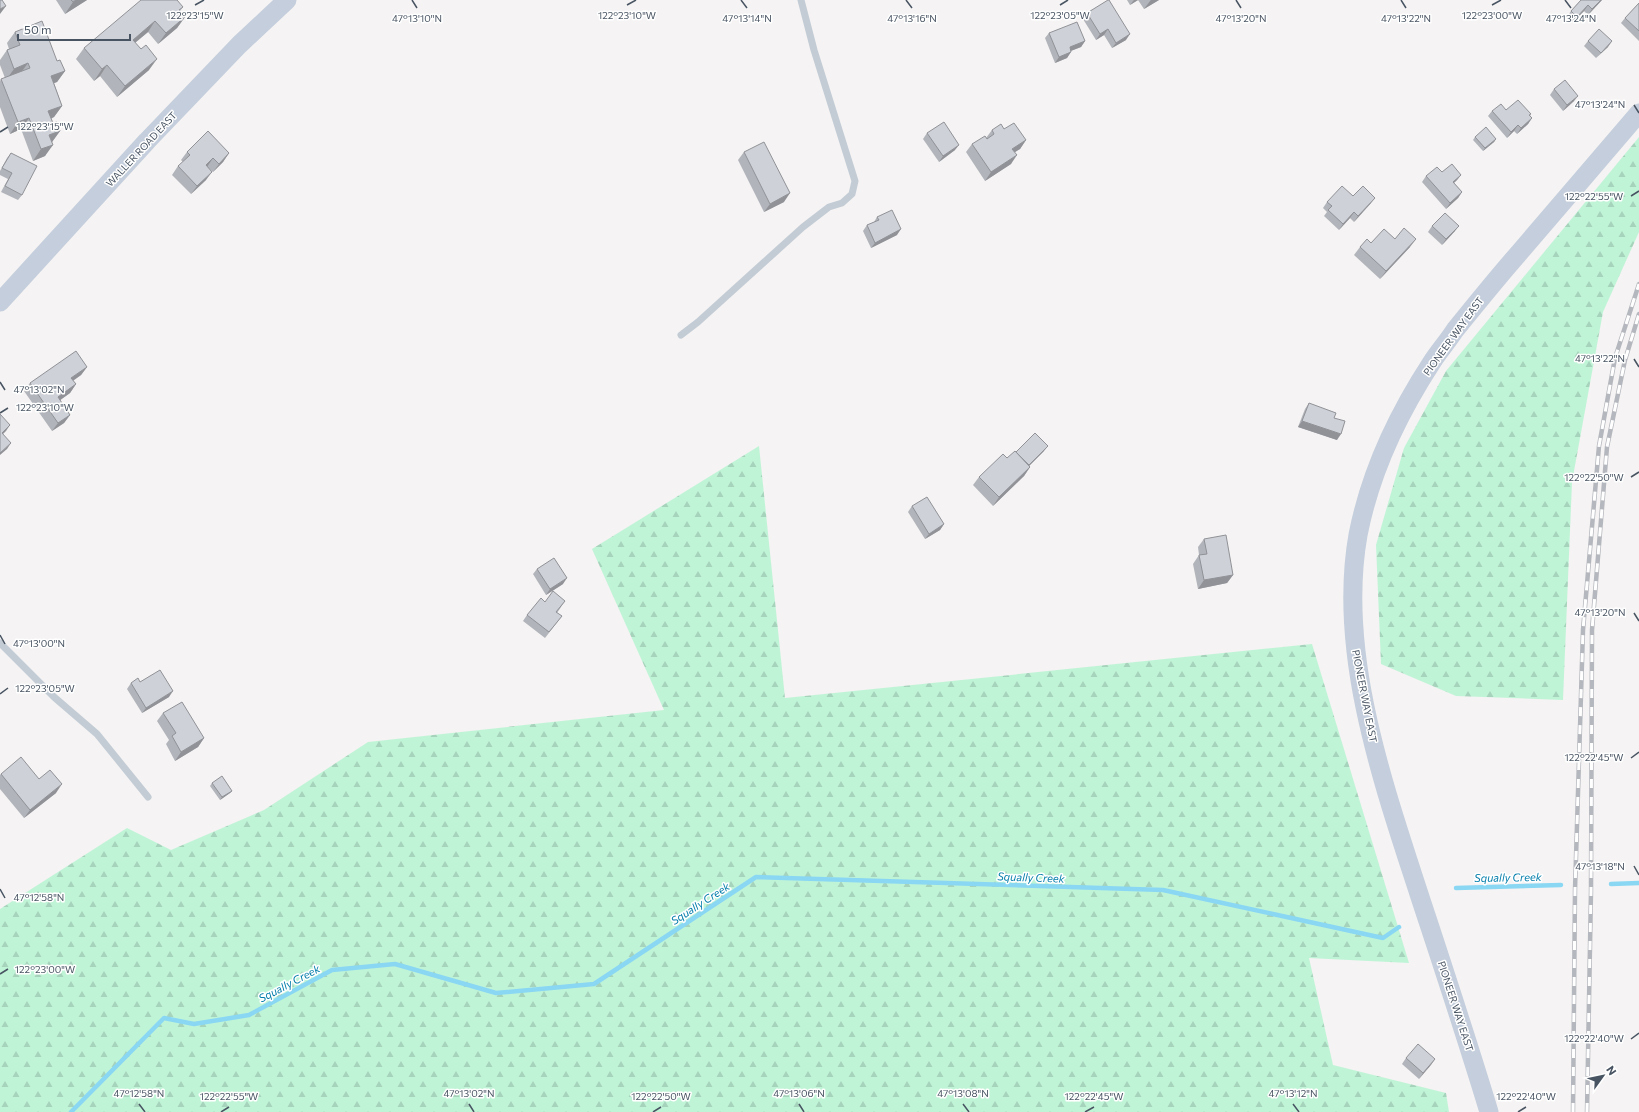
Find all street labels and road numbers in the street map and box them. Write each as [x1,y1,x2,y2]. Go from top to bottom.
street label: WALLER ROAD EAST [103,109,179,189]
street label: PIONEER WAY EAST [1420,294,1486,378]
street label: PIONEER WAY EAST [1350,649,1380,744]
street label: PIONEER WAY EAST [1436,959,1476,1053]

